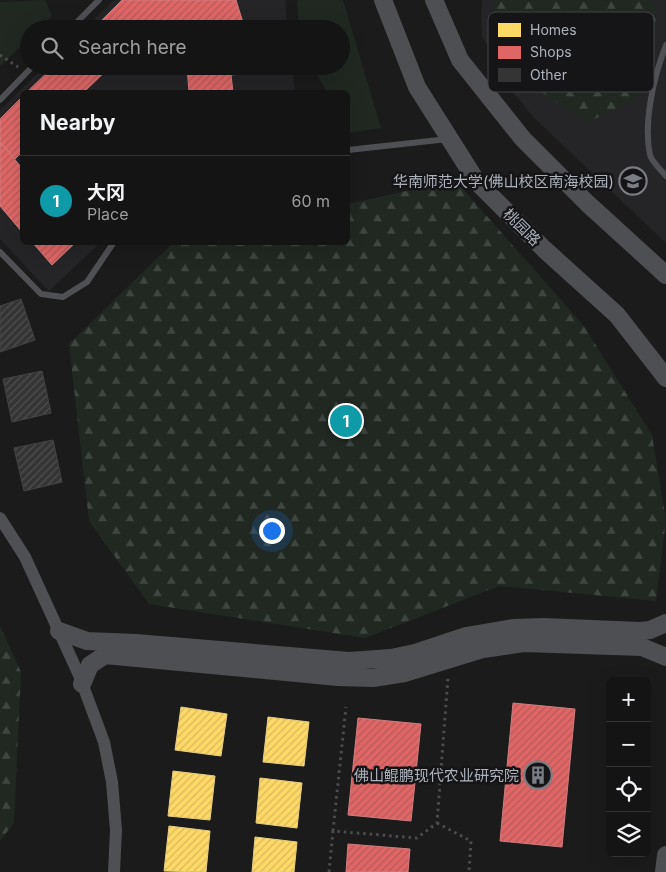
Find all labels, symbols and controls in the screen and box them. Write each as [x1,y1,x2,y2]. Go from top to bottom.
legend [488,12,654,92]
search box [20,20,350,75]
text: Homes [530,21,577,38]
icon: search [38,34,66,62]
text: Search here [78,36,187,59]
text: Shops [530,43,572,60]
text: Other [530,66,567,83]
text: Nearby [40,110,115,135]
school or university icon: 华南师范大学(佛山校区南海校园) [618,166,648,196]
place label: 华南师范大学(佛山校区南海校园) [393,172,614,191]
text: 大冈 [87,181,125,204]
text: 1 [53,191,59,211]
text: 60 m [291,191,330,211]
text: Place [87,204,129,224]
street label: 桃园路 [499,204,545,250]
pin: 1 [330,402,362,440]
your location [259,518,285,544]
map controls [606,677,651,857]
button: + [606,677,651,722]
button: − [606,722,651,767]
building icon: 佛山鲲鹏现代农业研究院 [523,760,553,790]
place label: 佛山鲲鹏现代农业研究院 [354,766,519,785]
button: locate [606,767,651,812]
button: layers [606,812,651,857]

